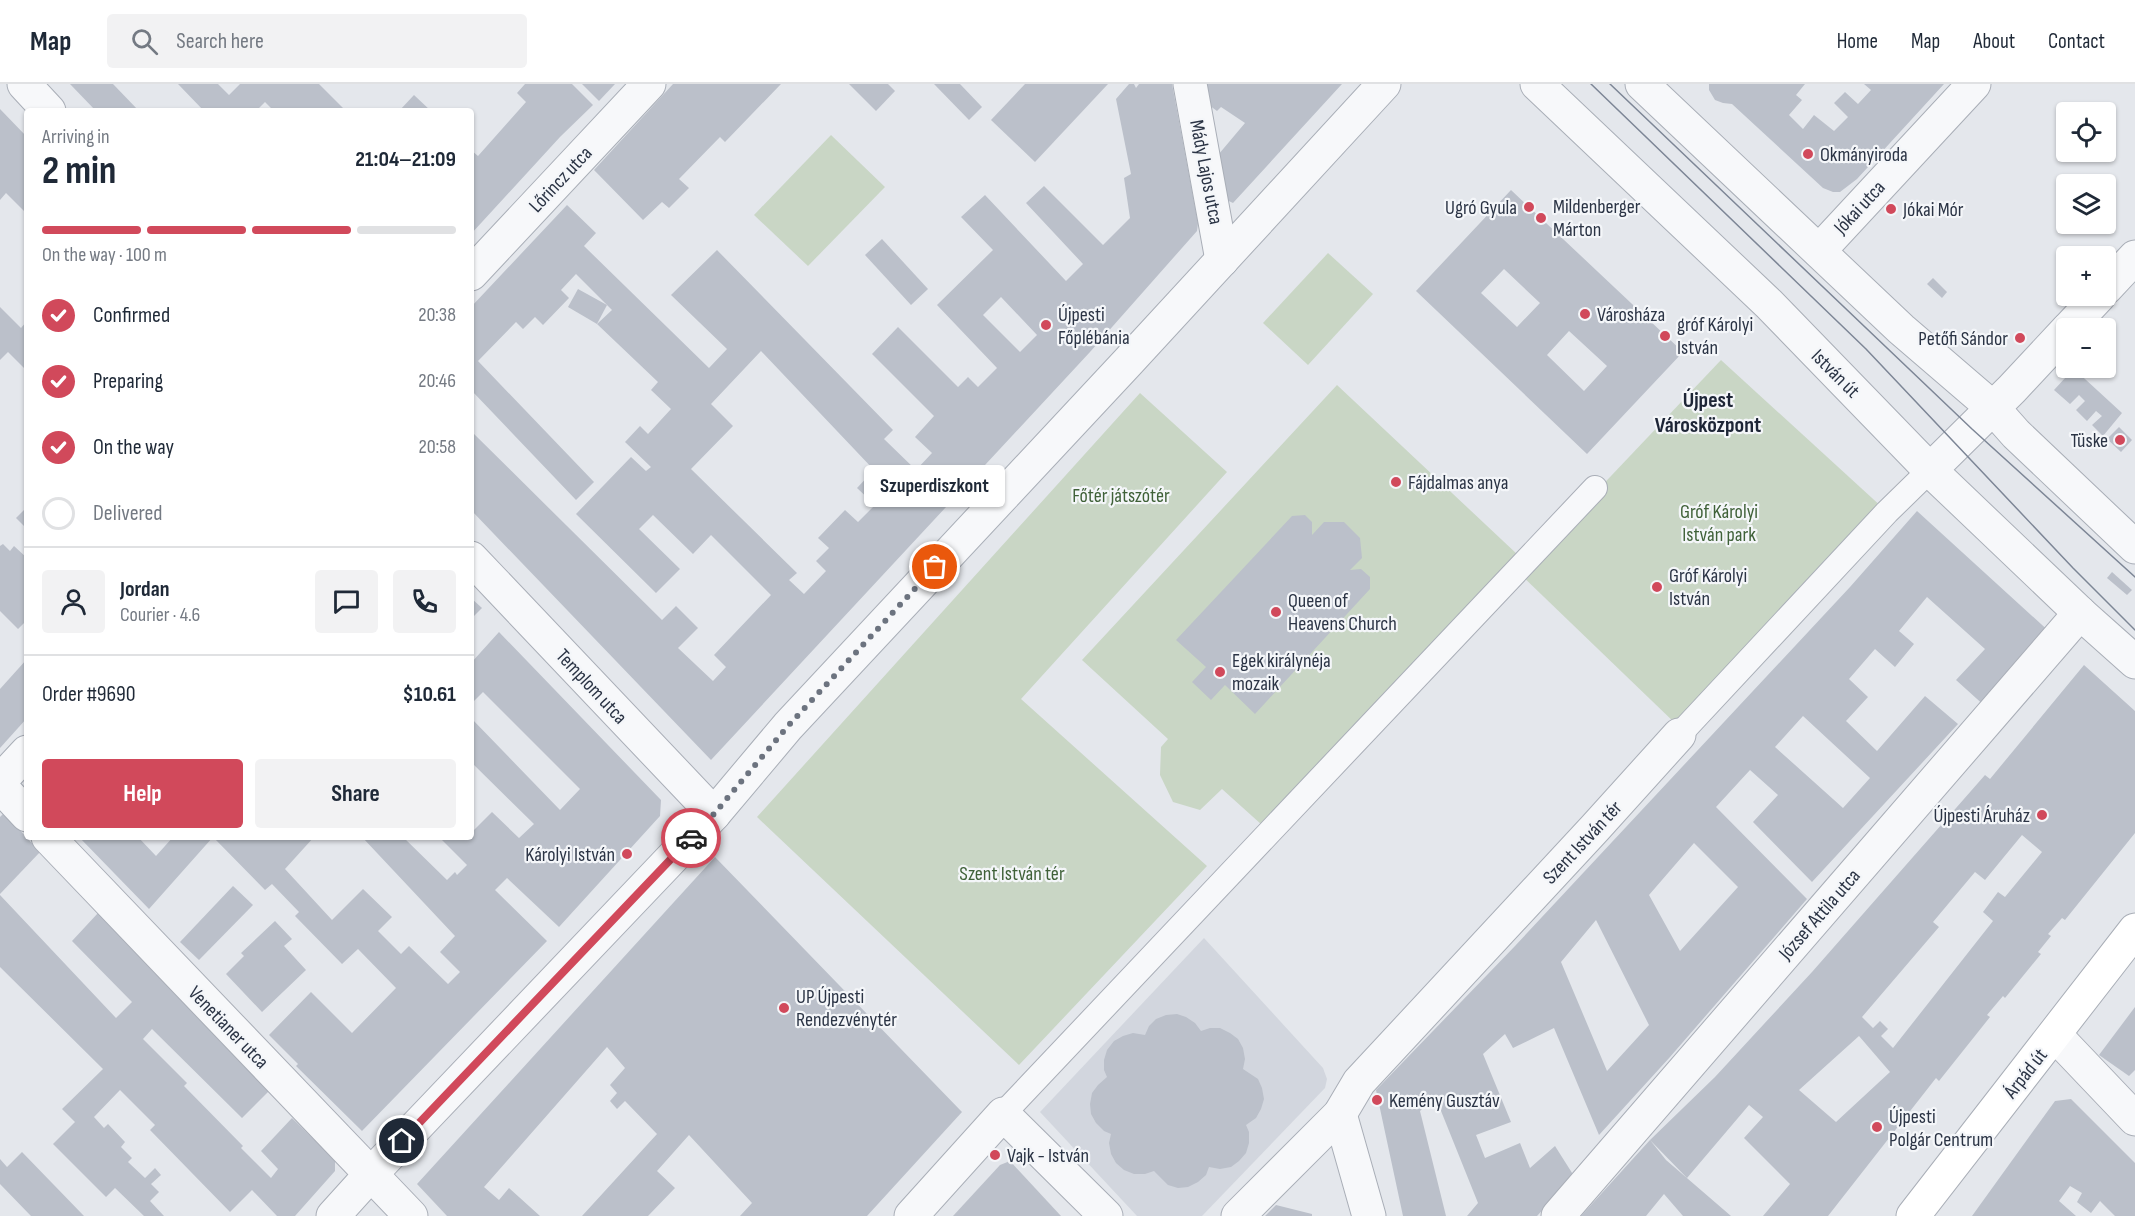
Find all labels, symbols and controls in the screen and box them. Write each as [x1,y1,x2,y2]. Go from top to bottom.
search box [107,14,527,68]
text: Map [30,25,71,58]
icon: search [128,25,161,58]
text: Search here [176,28,264,55]
text: Home [1837,29,1878,54]
text: Map [1911,29,1940,54]
text: About [1973,29,2015,54]
text: Contact [2048,29,2105,54]
map controls [2056,102,2116,378]
button: locate [2056,102,2116,162]
street label: Mády Lajos utca [1184,118,1228,226]
text: Arriving in [42,125,110,149]
street label: Lőrincz utca [524,142,597,218]
place label: Okmányiroda [1820,143,1908,167]
text: 21:04–21:09 [355,146,456,173]
marker: Okmányiroda [1801,147,1815,161]
text: 2 min [42,148,116,195]
button: layers [2056,174,2116,234]
street label: Jókai utca [1828,176,1890,240]
place label: Mildenberger Márton [1553,195,1641,242]
place label: Ugró Gyula [1445,196,1517,220]
place label: Jókai Mór [1902,198,1964,222]
marker: Ugró Gyula [1522,200,1536,214]
marker: Jókai Mór [1884,202,1898,216]
marker: Mildenberger Márton [1534,211,1548,225]
text: On the way · 100 m [42,243,167,267]
button: + [2056,246,2116,306]
icon: check [42,299,75,332]
text: Confirmed [93,302,170,329]
text: 20:38 [418,303,456,327]
place label: Újpesti Főplébánia [1058,303,1130,350]
place label: Városháza [1597,303,1665,327]
marker: Városháza [1578,307,1592,321]
place label: gróf Károlyi István [1677,313,1753,360]
marker: Újpesti Főplébánia [1039,318,1053,332]
button: − [2056,318,2116,378]
place label: Petőfi Sándor [1918,327,2008,351]
marker: gróf Károlyi István [1658,329,1672,343]
marker: Petőfi Sándor [2013,331,2027,345]
street label: István út [1806,344,1865,403]
icon: check [42,365,75,398]
text: Preparing [93,368,163,395]
text: 20:46 [418,369,456,393]
district label: Újpest Városközpont [1655,387,1761,439]
place label: Tüske [2070,429,2108,453]
icon: check [42,431,75,464]
marker: Tüske [2113,433,2127,447]
text: On the way [93,434,174,461]
text: 20:58 [419,435,456,459]
callout: Szuperdiszkont [864,465,1006,507]
place label: Fájdalmas anya [1408,471,1508,495]
text: Szuperdiszkont [880,474,989,498]
marker: Fájdalmas anya [1389,475,1403,489]
park label: Főtér játszótér [1072,484,1170,508]
text: Delivered [93,500,162,527]
park label: Gróf Károlyi István park [1680,500,1758,547]
pin [909,541,960,592]
icon: bag [918,550,951,583]
place label: Gróf Károlyi István [1669,564,1747,611]
button: person [42,570,105,633]
button: chat [315,570,378,633]
button: phone [393,570,456,633]
text: Jordan [120,576,169,603]
marker: Gróf Károlyi István [1650,580,1664,594]
place label: Queen of Heavens Church [1288,589,1397,636]
text: Courier · 4.6 [120,603,200,627]
marker: Queen of Heavens Church [1269,605,1283,619]
street label: Templom utca [551,644,632,729]
place label: Egek királynéja mozaik [1232,649,1331,696]
marker: Egek királynéja mozaik [1213,665,1227,679]
text: Order #9690 [42,681,135,708]
text: $10.61 [403,681,456,708]
button: Help [42,759,243,828]
button: Share [255,759,456,828]
street label: Szent István tér [1538,796,1628,889]
place label: Újpesti Áruház [1934,804,2030,828]
courier [661,808,721,868]
marker: Újpesti Áruház [2035,808,2049,822]
icon: car [675,822,708,855]
place label: Károlyi István [525,843,615,867]
marker: Károlyi István [620,847,634,861]
park label: Szent István tér [959,862,1065,886]
street label: József Attila utca [1773,864,1866,966]
street label: Venetianer utca [183,981,274,1074]
place label: UP Újpesti Rendezvénytér [796,985,897,1032]
marker: UP Újpesti Rendezvénytér [777,1001,791,1015]
street label: Árpád út [1998,1044,2053,1104]
place label: Kemény Gusztáv [1389,1089,1500,1113]
marker: Kemény Gusztáv [1370,1093,1384,1107]
place label: Újpesti Polgár Centrum [1889,1105,1993,1152]
pin [376,1115,427,1166]
marker: Újpesti Polgár Centrum [1870,1120,1884,1134]
icon: home [385,1124,418,1157]
place label: Vajk - István [1007,1144,1089,1168]
marker: Vajk - István [988,1148,1002,1162]

